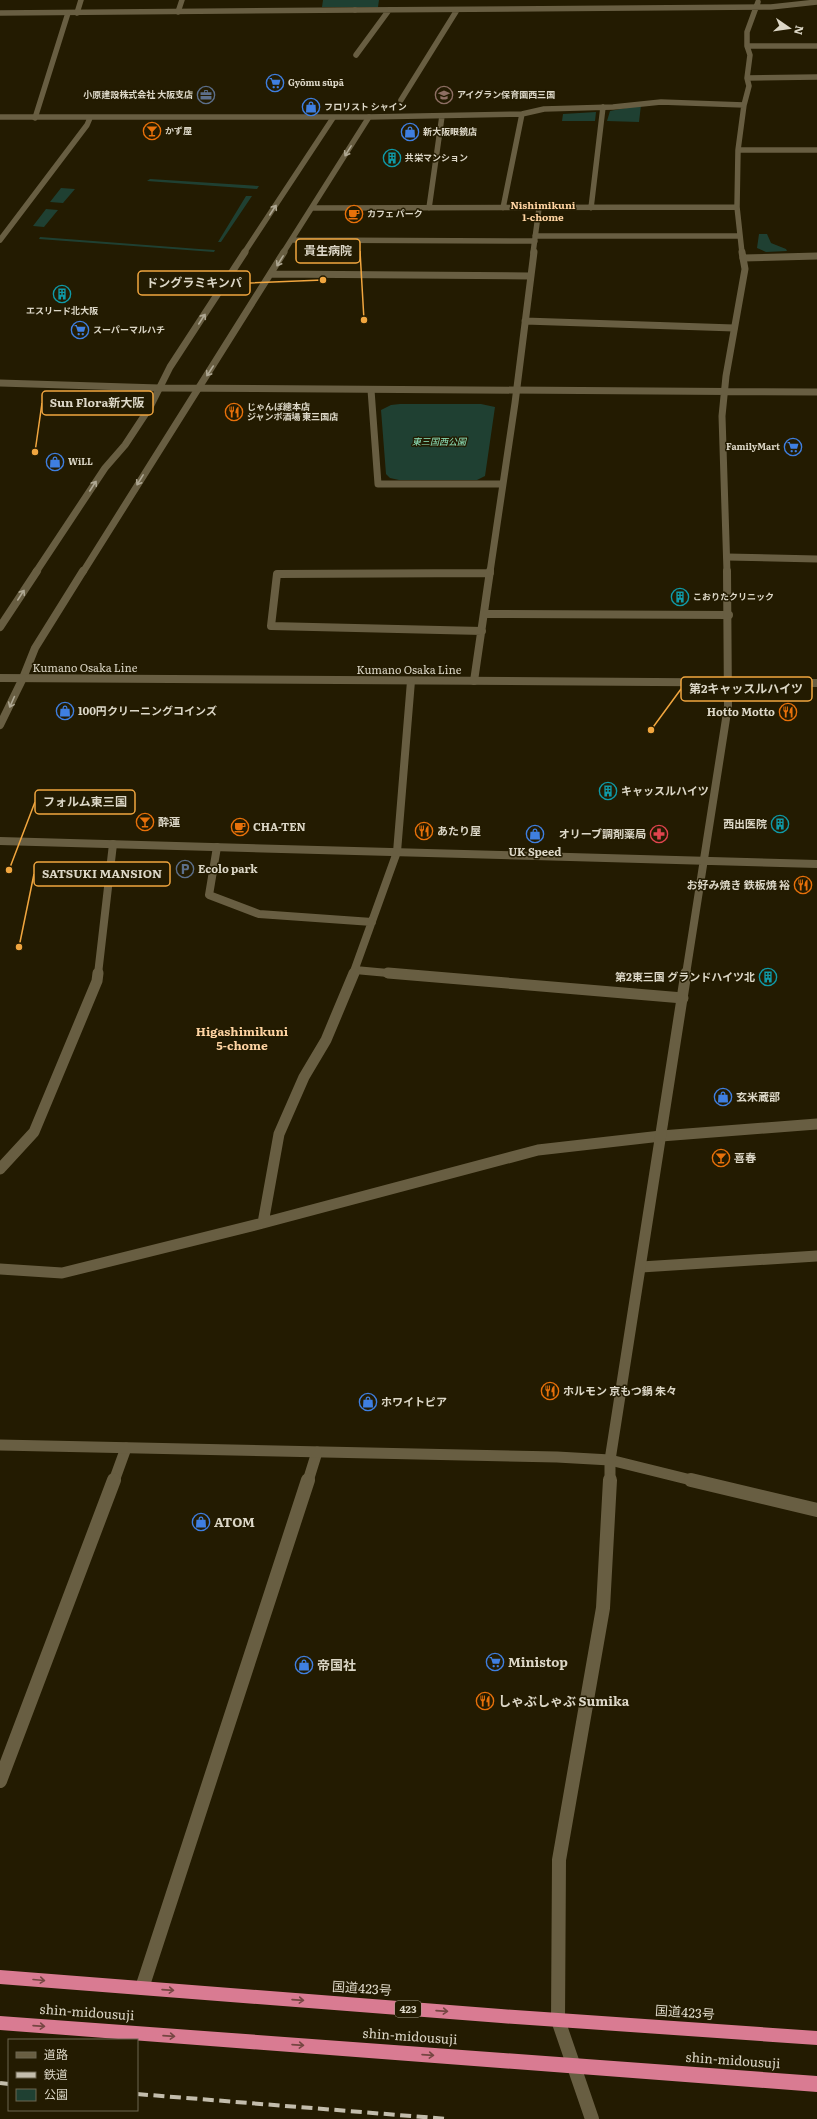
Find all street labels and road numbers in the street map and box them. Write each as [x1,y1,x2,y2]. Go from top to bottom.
street label: Kumano Osaka Line [33,659,138,675]
street label: Kumano Osaka Line [357,661,462,677]
street label: 国道423号 [332,1976,393,1999]
street label: shin-midousuji [39,1999,136,2024]
street label: 国道423号 [655,2000,716,2023]
road number: 423 [395,2001,421,2017]
street label: shin-midousuji [362,2023,459,2048]
street label: shin-midousuji [685,2047,782,2072]

